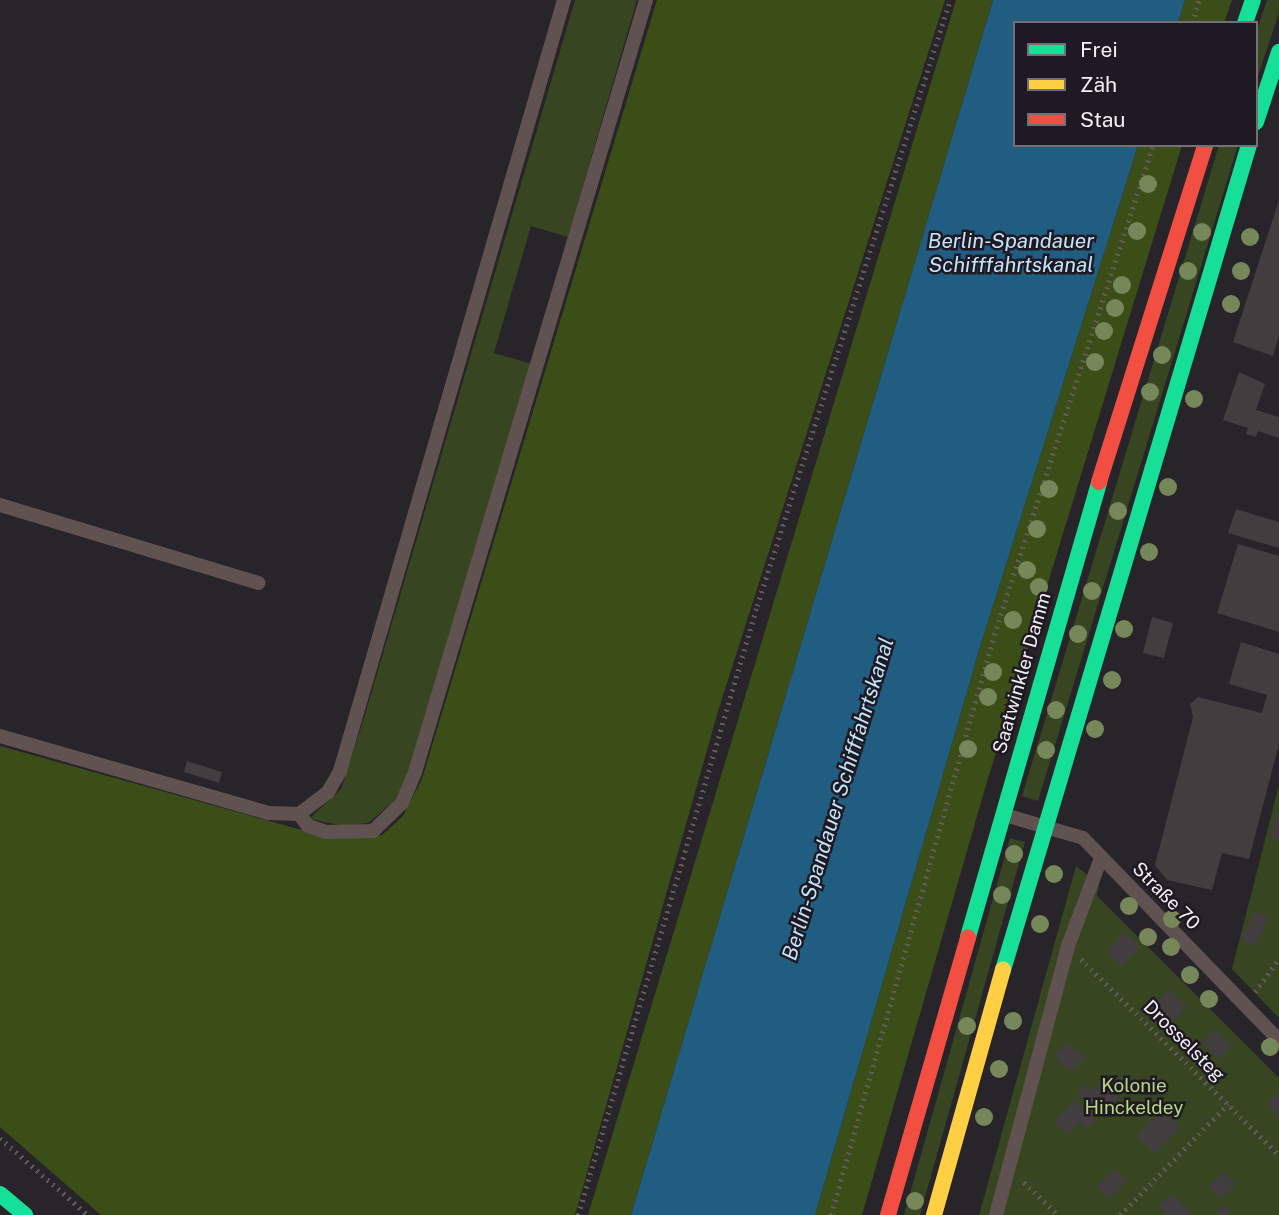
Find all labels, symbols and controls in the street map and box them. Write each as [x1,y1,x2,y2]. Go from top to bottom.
legend [1013,21,1258,147]
text: Frei [1080,37,1118,62]
text: Zäh [1080,72,1117,97]
text: Stau [1080,107,1126,132]
water label: Berlin-Spandauer Schifffahrtskanal [928,228,1094,278]
street label: Saatwinkler Damm [988,590,1056,756]
water label: Berlin-Spandauer Schifffahrtskanal [777,635,899,963]
street label: Straße 70 [1127,857,1205,935]
street label: Drosselsteg [1139,996,1229,1086]
park label: Kolonie Hinckeldey [1085,1075,1183,1119]

